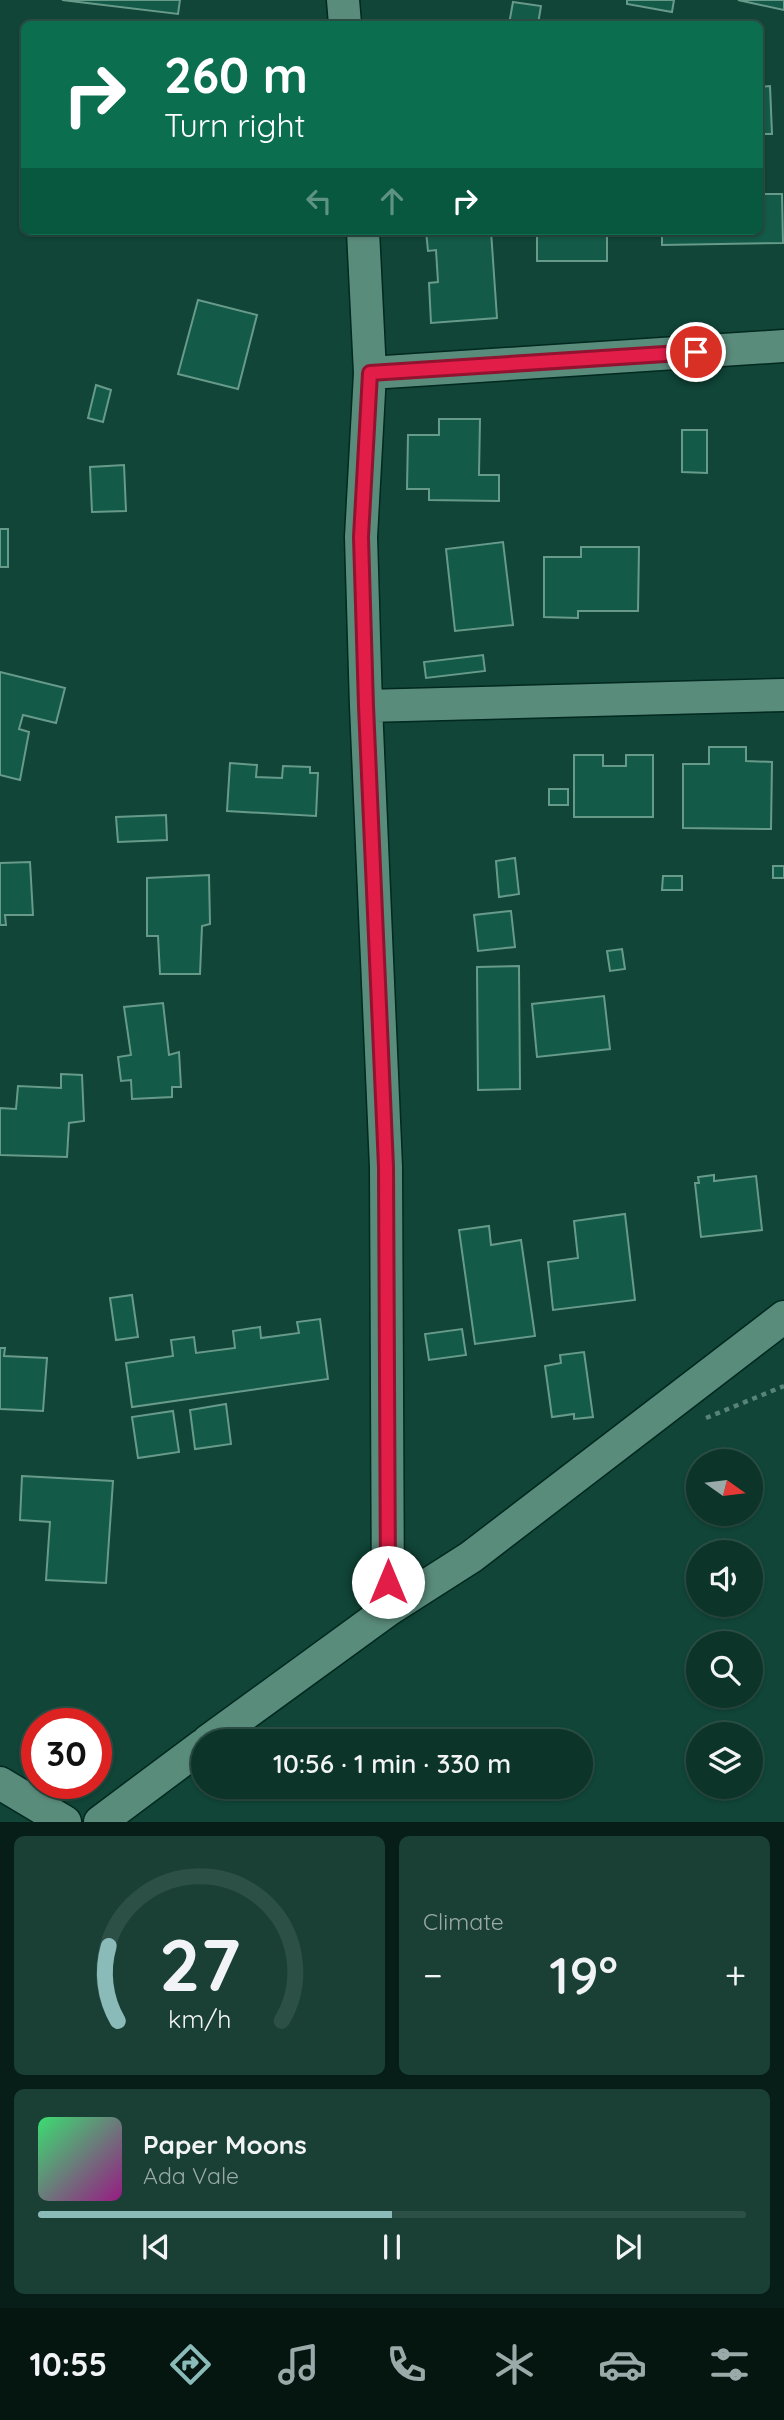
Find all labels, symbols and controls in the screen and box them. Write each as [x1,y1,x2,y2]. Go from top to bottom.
text: 260 m [164,44,308,105]
icon: right [49,49,140,140]
text: Turn right [164,105,305,145]
icon: left [300,182,338,220]
icon: ahead [373,182,411,220]
icon: right [446,182,484,220]
pin [666,322,726,382]
icon: arrive [677,333,715,371]
north arrow [686,1449,763,1526]
map controls [686,1449,763,1799]
button: sound [686,1540,763,1617]
position arrow [351,1545,425,1619]
button: search [686,1631,763,1708]
speed limit sign: 30 [21,1708,112,1799]
button: layers [686,1722,763,1799]
text: 10:56 · 1 min · 330 m [273,1747,511,1780]
text: Climate [423,1907,504,1936]
text: 27 [159,1919,240,2010]
text: 19° [549,1942,618,2007]
text: − [423,1951,443,1999]
text: + [725,1951,746,1999]
text: km/h [168,2003,231,2034]
text: Paper Moons [143,2128,307,2161]
text: Ada Vale [143,2161,239,2190]
icon: previous [137,2228,175,2266]
icon: pause [373,2228,411,2266]
icon: next [609,2228,647,2266]
icon: directions [166,2340,215,2389]
icon: music [274,2340,323,2389]
icon: phone [382,2340,431,2389]
icon: climate [490,2340,539,2389]
icon: car [598,2340,647,2389]
icon: filters [705,2340,754,2389]
text: 10:55 [29,2344,107,2384]

